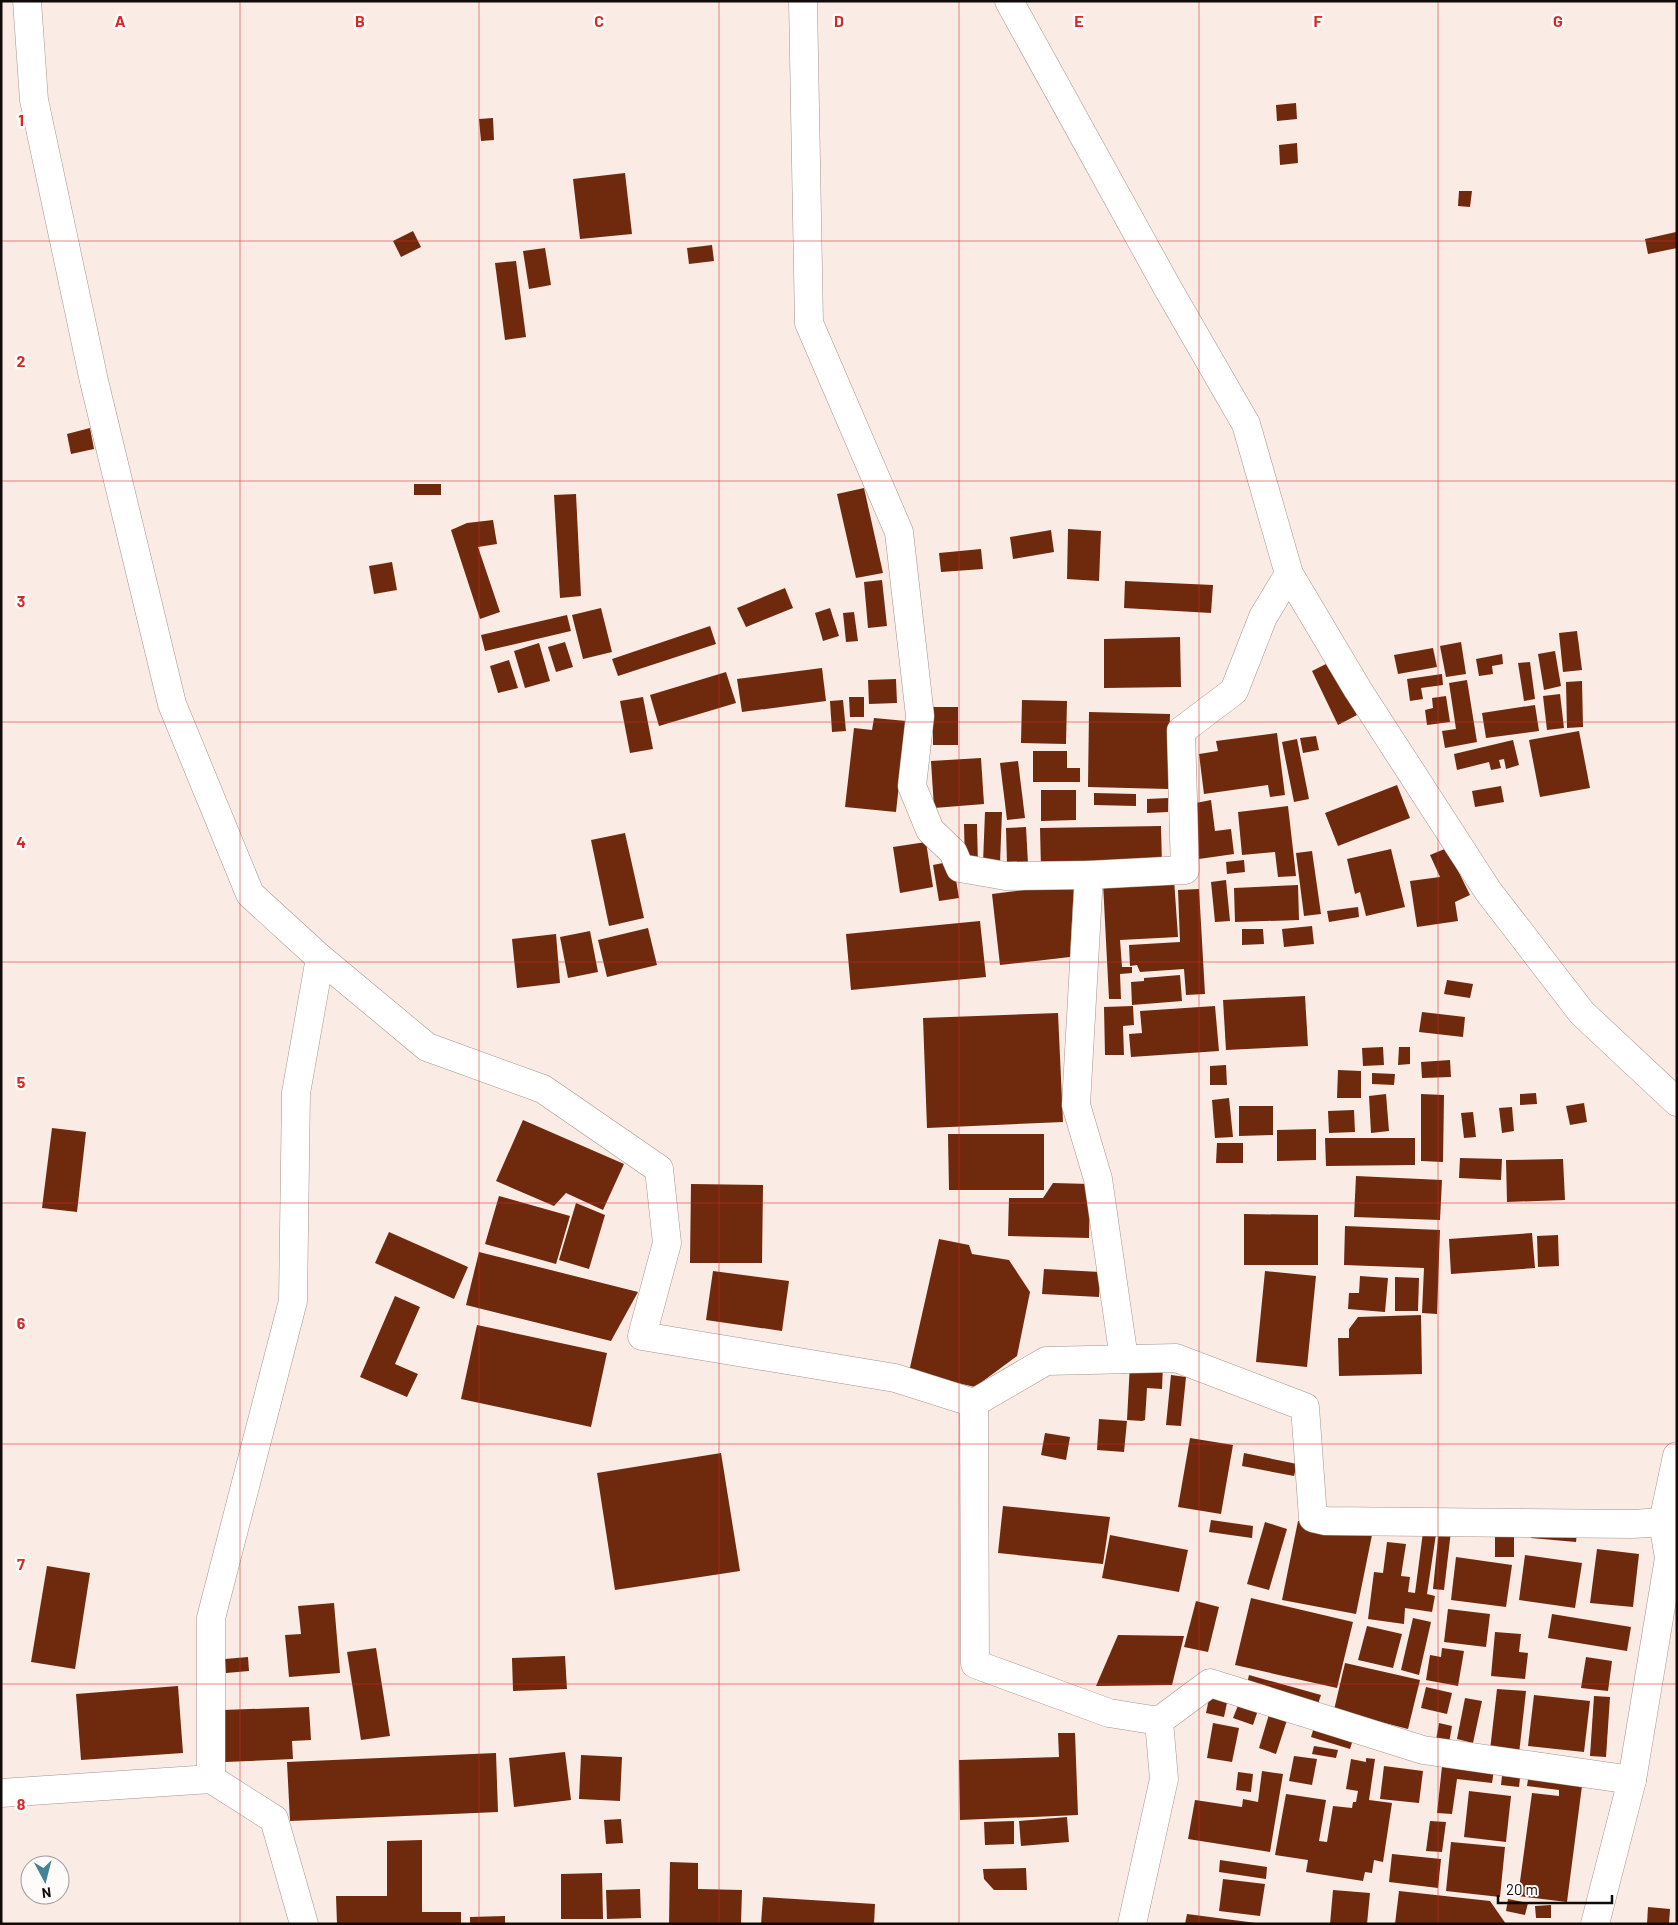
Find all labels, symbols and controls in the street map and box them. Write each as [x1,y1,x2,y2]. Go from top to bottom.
text: A [115,11,126,30]
text: B [355,11,365,30]
text: C [594,11,604,30]
text: D [834,11,844,30]
text: E [1074,11,1084,30]
text: F [1314,11,1323,30]
text: G [1553,11,1563,30]
text: 1 [18,110,24,129]
text: 2 [17,351,26,370]
text: 3 [17,591,25,610]
text: 4 [16,832,26,851]
text: 5 [17,1072,26,1091]
text: 6 [17,1313,26,1332]
text: 7 [17,1554,25,1573]
text: 8 [17,1794,26,1813]
north arrow [20,1855,70,1905]
scale bar [1498,1872,1612,1904]
text: 20 m [1506,1880,1538,1898]
text: N [41,1884,52,1902]

